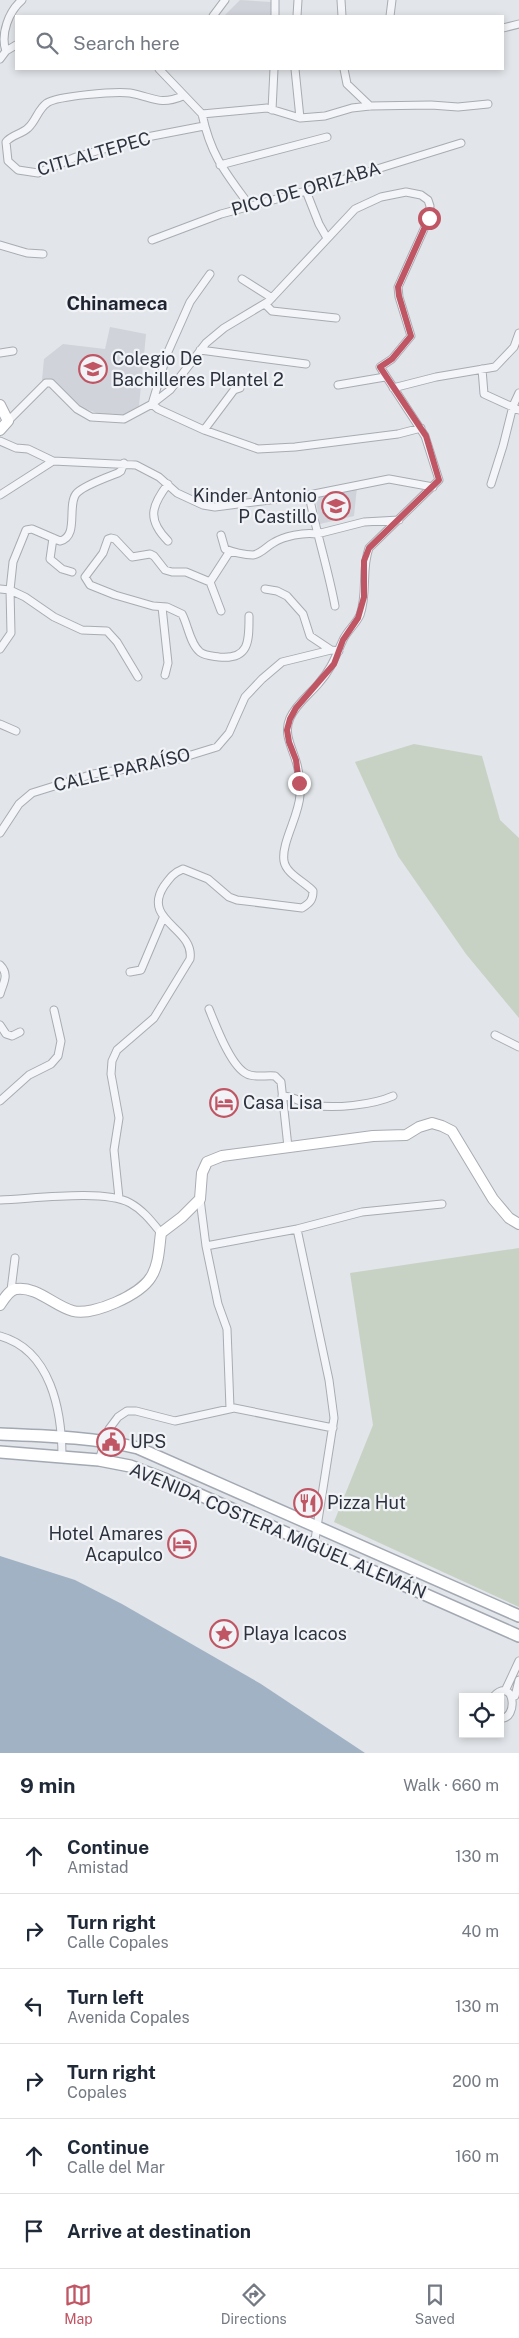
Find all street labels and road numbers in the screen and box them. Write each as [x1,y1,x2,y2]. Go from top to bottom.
street label: CITLALTEPEC [35,127,153,180]
street label: PICO DE ORIZABA [229,157,383,220]
street label: CALLE PARAÍSO [51,743,192,795]
street label: AVENIDA COSTERA MIGUEL ALEMÁN [127,1457,430,1603]

